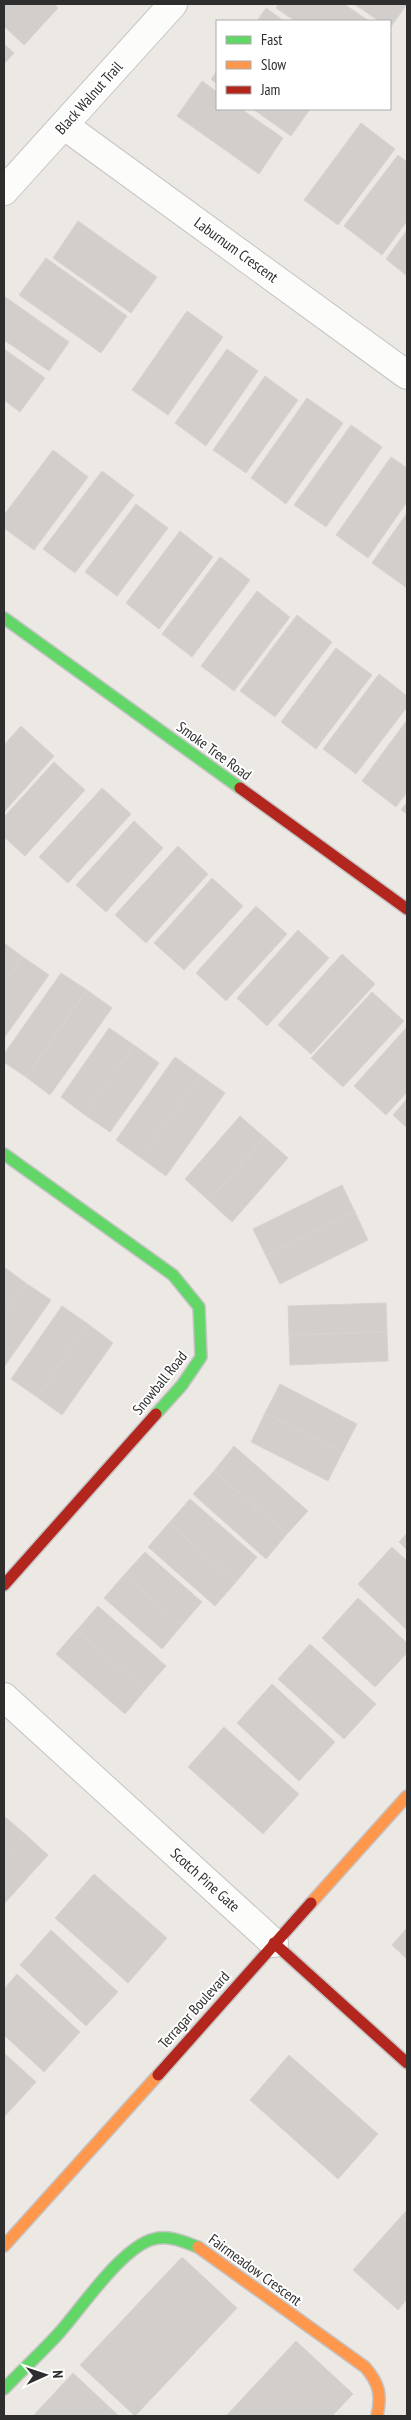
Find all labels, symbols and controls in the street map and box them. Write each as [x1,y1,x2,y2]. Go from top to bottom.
legend [216,20,391,110]
text: Fast [261,30,282,49]
text: Slow [261,55,286,74]
street label: Black Walnut Trail [51,57,127,138]
text: Jam [260,80,280,99]
street label: Laburnum Crescent [191,213,282,286]
street label: Smoke Tree Road [173,717,255,784]
street label: Snowball Road [128,1347,191,1418]
street label: Scotch Pine Gate [167,1844,244,1916]
street label: Terragar Boulevard [154,1967,233,2052]
street label: Fairmeadow Crescent [205,2230,305,2310]
north arrow [20,2350,70,2400]
text: N [49,2370,67,2379]

